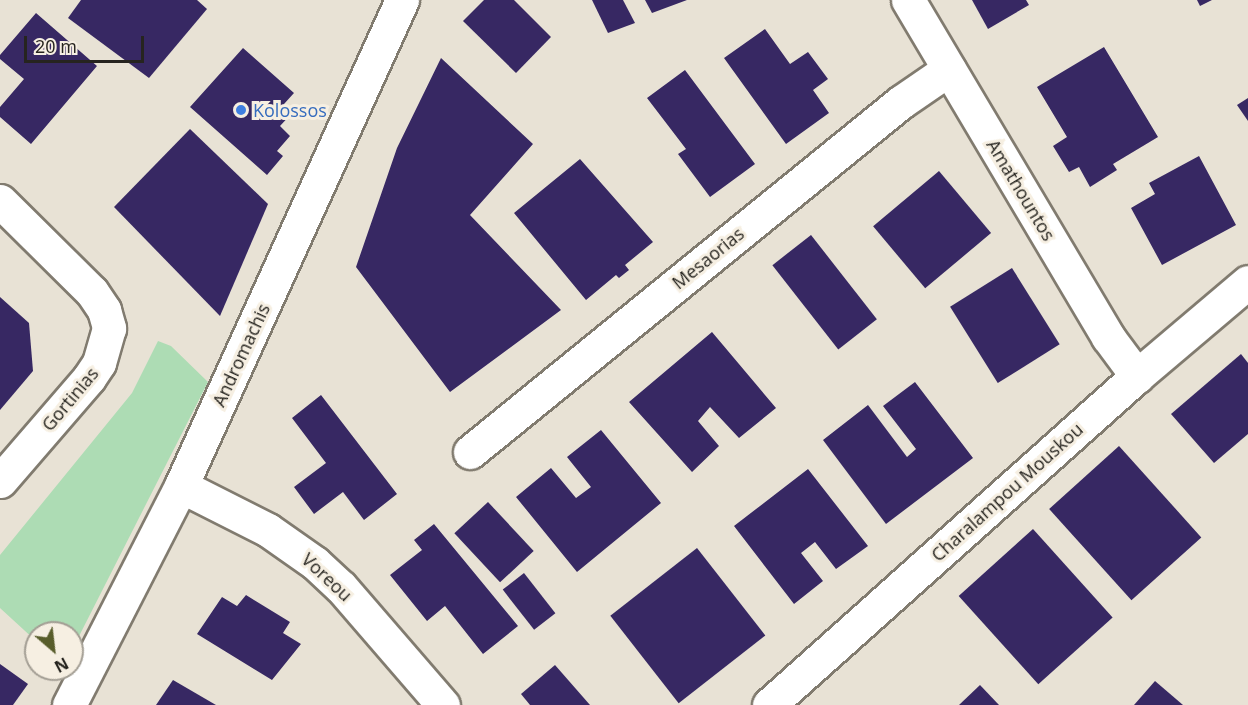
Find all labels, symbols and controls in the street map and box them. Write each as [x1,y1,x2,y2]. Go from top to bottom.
scale bar [27,24,147,62]
text: 20 m [35,34,77,58]
place label: Kolossos [253,99,327,121]
marker: Kolossos [234,103,248,117]
street label: Amathountos [982,135,1060,245]
street label: Mesaorias [668,222,748,294]
street label: Andromachis [208,300,274,410]
street label: Gortinias [37,363,103,435]
street label: Charalampou Mouskou [927,418,1087,566]
street label: Voreou [297,548,357,606]
north arrow [24,621,84,681]
text: N [51,652,72,678]

